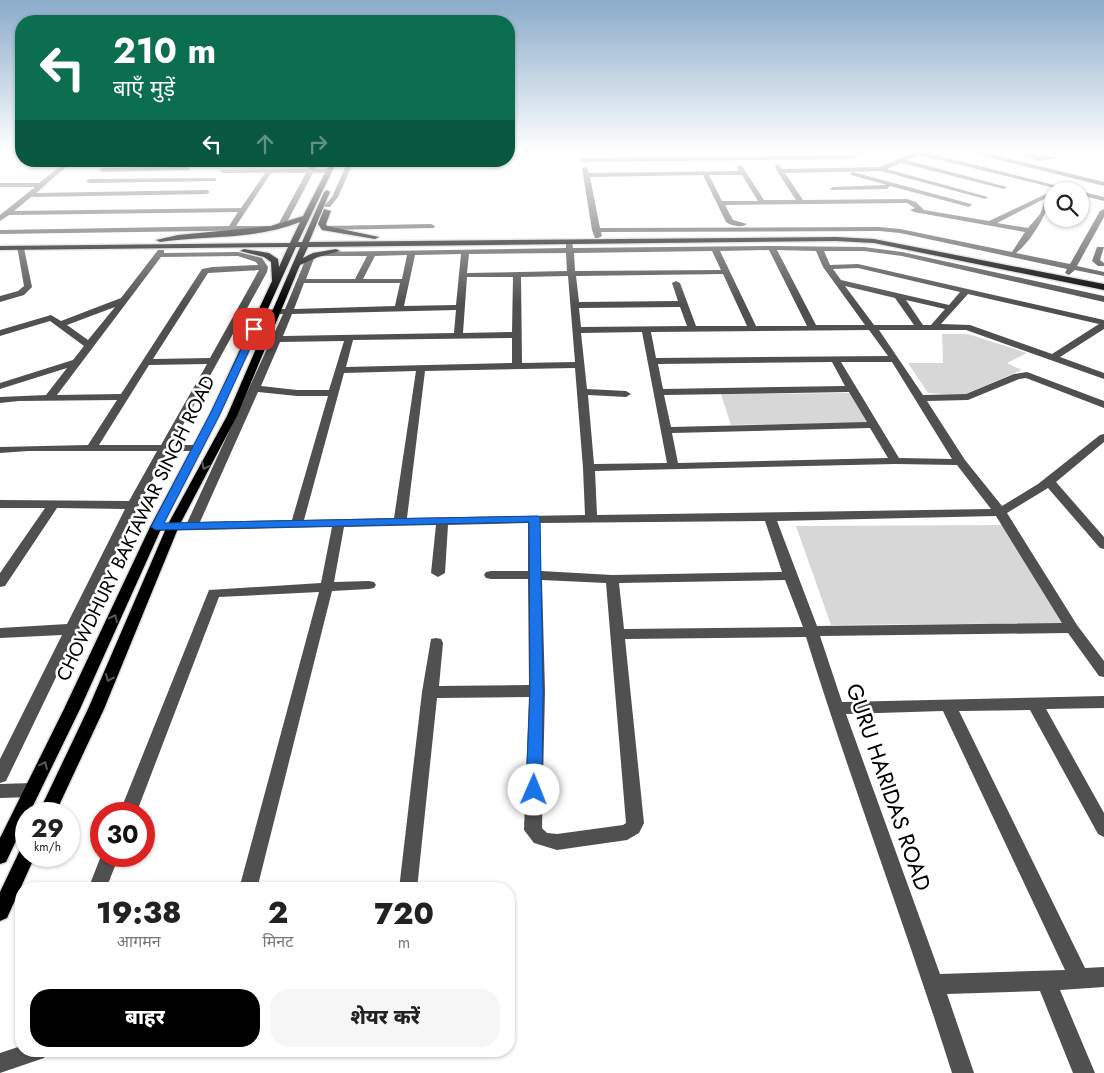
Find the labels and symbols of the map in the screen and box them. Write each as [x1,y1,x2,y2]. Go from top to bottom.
pin [233,308,275,350]
street label: CHOWDHURY BAKTAWAR SINGH ROAD [49,371,222,686]
one-way arrow [202,461,212,470]
one-way arrow [107,614,118,623]
one-way arrow [105,673,115,682]
street label: GURU HARIDAS ROAD [838,679,940,895]
one-way arrow [38,761,49,770]
position arrow [507,763,559,815]
speed limit sign: 30 [90,802,155,867]

